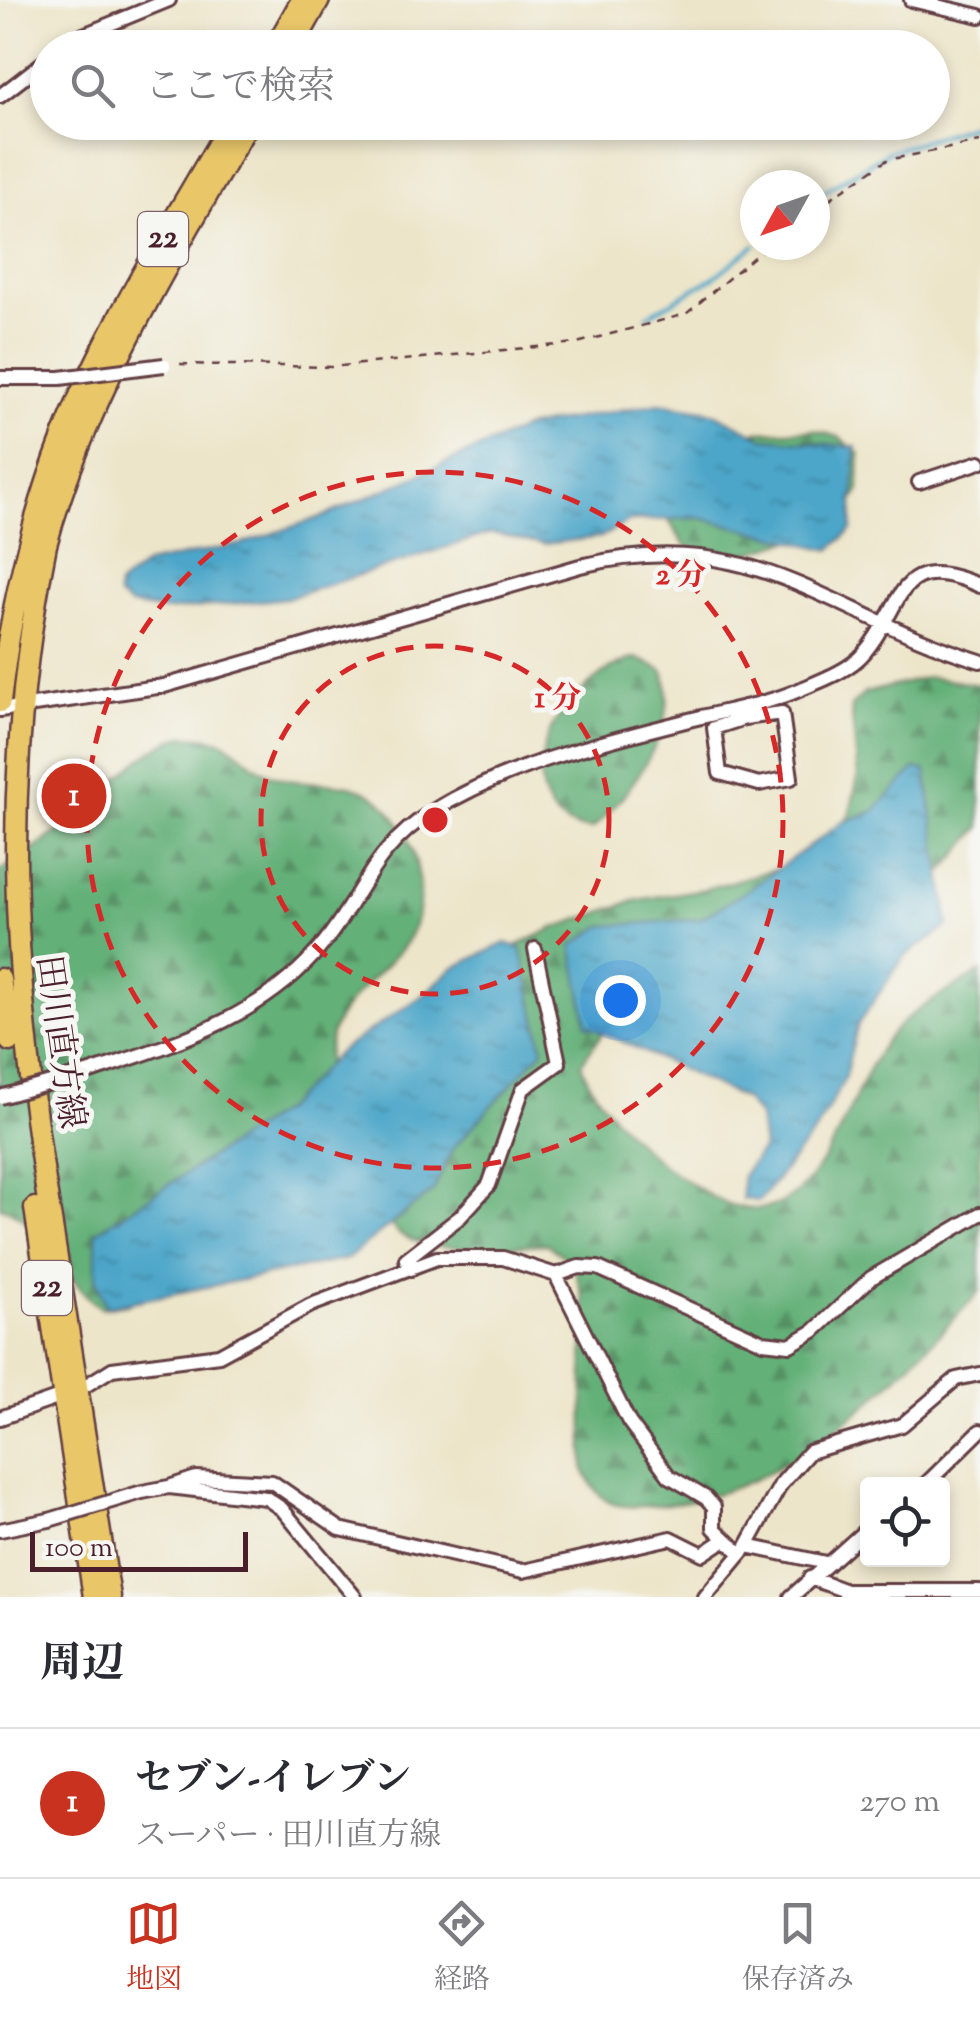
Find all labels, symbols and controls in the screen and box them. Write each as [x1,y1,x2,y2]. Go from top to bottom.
search box [30,30,950,140]
icon: search [65,58,120,113]
text: ここで検索 [145,62,335,116]
north arrow [740,170,830,260]
road number: 22 [138,212,188,266]
text: 2 分 [656,555,706,598]
text: 1 分 [535,678,581,721]
pin: 1 [42,758,106,834]
centre of rings [417,802,453,838]
street label: 田川直方線 [21,952,95,1132]
your location [595,975,646,1026]
road number: 22 [22,1261,72,1315]
map controls [860,1477,950,1567]
button: locate [860,1477,950,1567]
scale bar [30,1527,248,1572]
text: 100 m [45,1529,113,1569]
text: 周辺 [40,1636,124,1696]
text: セブン-イレブン [135,1754,411,1808]
text: 1 [67,1780,78,1826]
text: 270 m [859,1780,940,1826]
text: スーパー · 田川直方線 [135,1814,442,1860]
tab: 地図 [126,1896,182,2001]
tab: 経路 [434,1896,490,2001]
tab: 保存済み [742,1896,854,2001]

